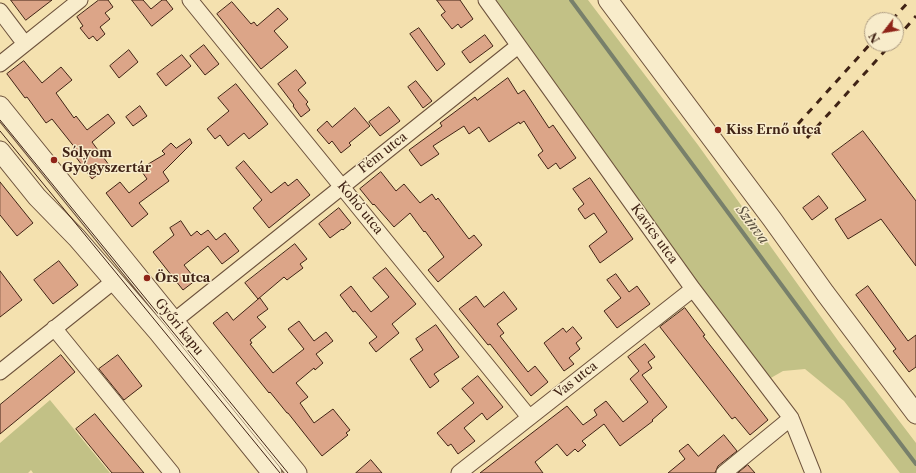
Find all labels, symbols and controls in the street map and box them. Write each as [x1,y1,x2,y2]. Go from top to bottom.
north arrow [864,12,904,52]
text: N [866,30,883,45]
place label: Kiss Ernő utca [726,122,821,138]
marker: Kiss Ernő utca [713,125,723,135]
street label: Fém utca [356,129,410,177]
place label: Sólyom Gyógyszertár [62,145,151,176]
marker: Sólyom Gyógyszertár [49,155,59,165]
street label: Kohó utca [334,178,386,238]
street label: Kavics utca [627,201,681,267]
water label: Szinva [732,202,772,248]
place label: Örs utca [155,270,210,286]
marker: Örs utca [142,273,152,283]
street label: Győri kapu [151,296,207,358]
street label: Vas utca [551,358,601,402]

